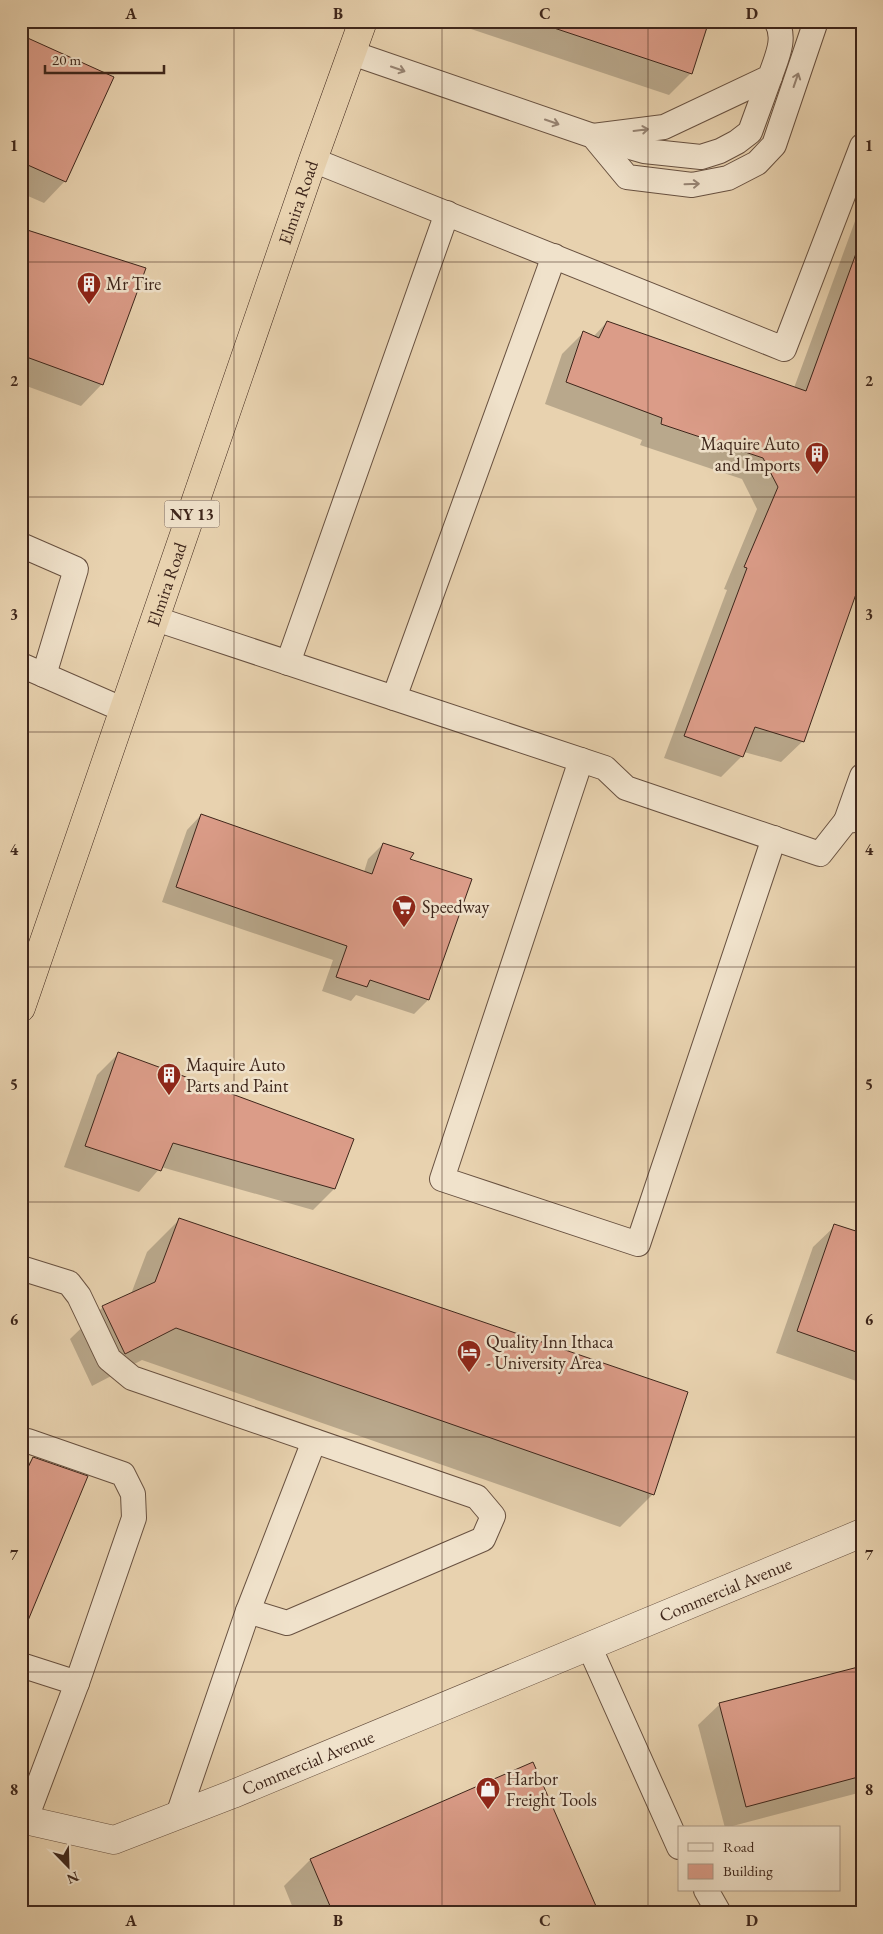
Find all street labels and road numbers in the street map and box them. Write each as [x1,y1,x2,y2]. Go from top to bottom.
street label: Elmira Road [273,156,323,247]
road number: NY 13 [164,500,220,528]
street label: Elmira Road [141,538,192,629]
street label: Commercial Avenue [655,1552,795,1627]
street label: Commercial Avenue [238,1725,377,1800]

